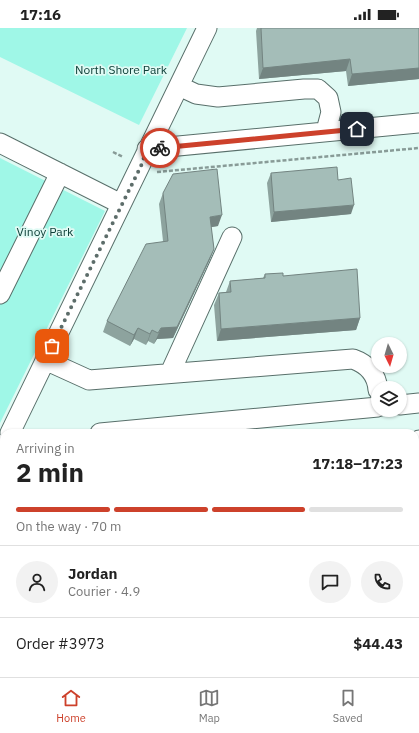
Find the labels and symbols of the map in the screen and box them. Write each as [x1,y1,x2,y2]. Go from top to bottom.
park label: North Shore Park [75,62,168,77]
pin [340,112,374,146]
courier [140,128,180,168]
park label: Vinoy Park [17,224,74,239]
pin [35,329,69,363]
north arrow [371,337,407,373]

